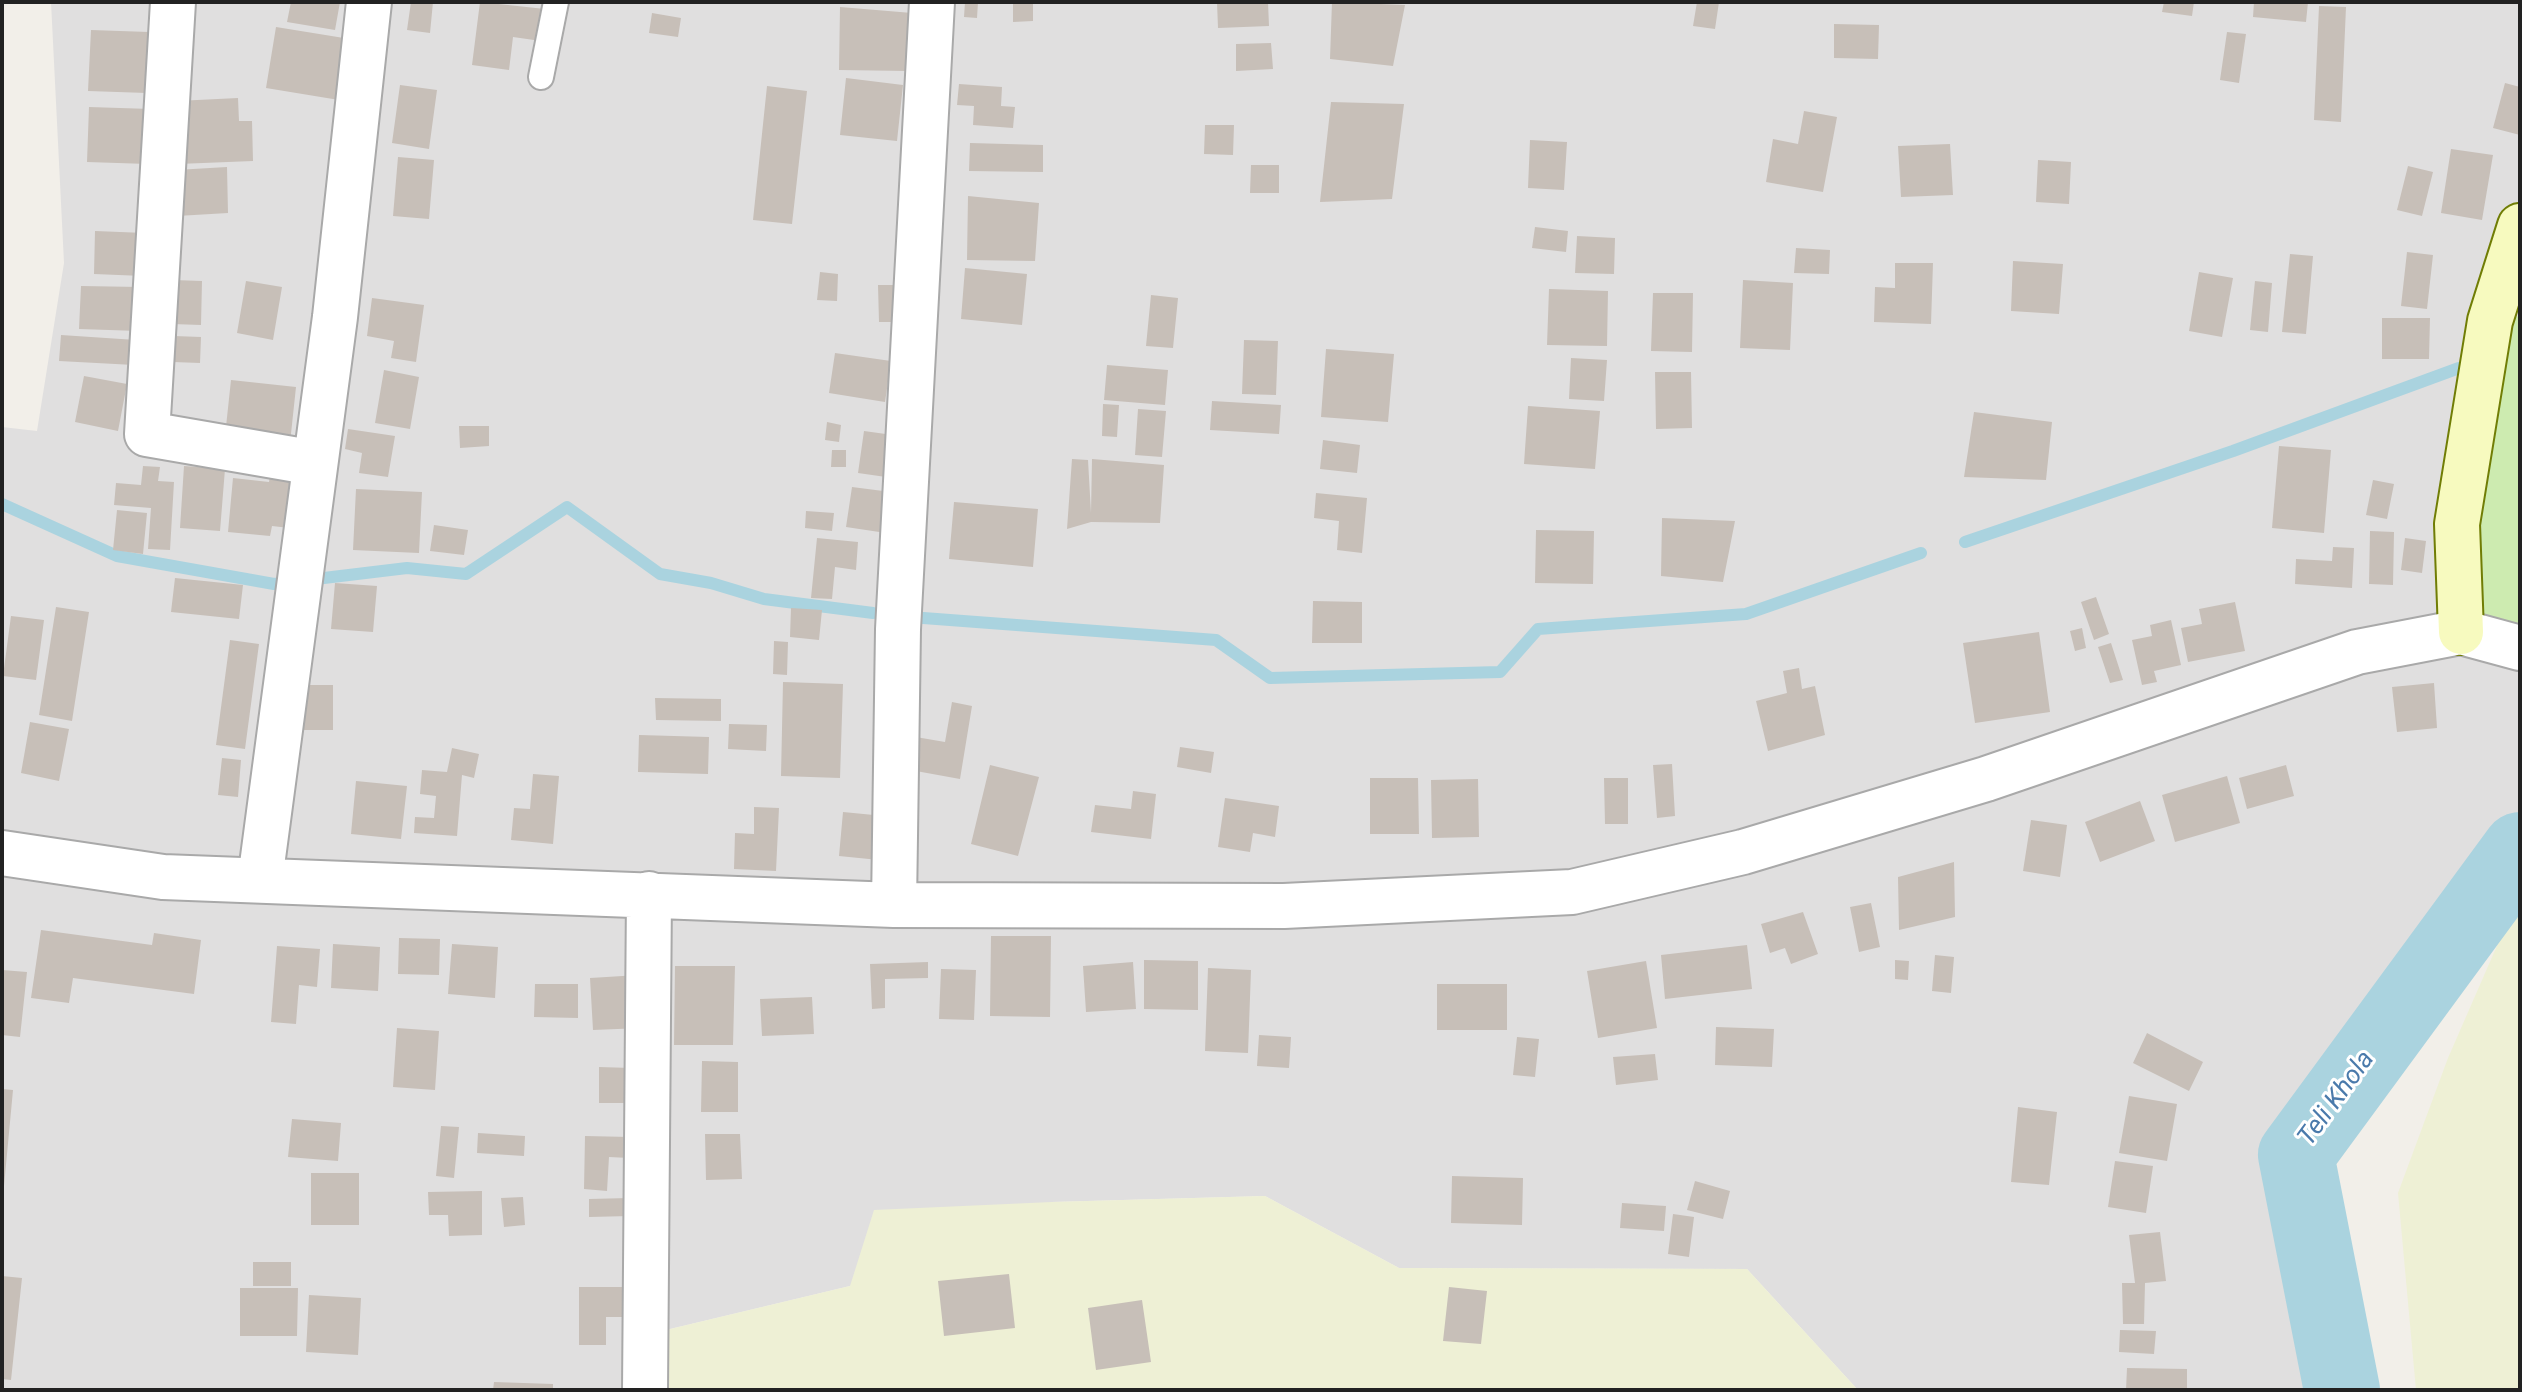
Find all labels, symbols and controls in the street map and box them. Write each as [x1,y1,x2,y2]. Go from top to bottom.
water label: Teli Khola [2292,1045,2382,1153]

